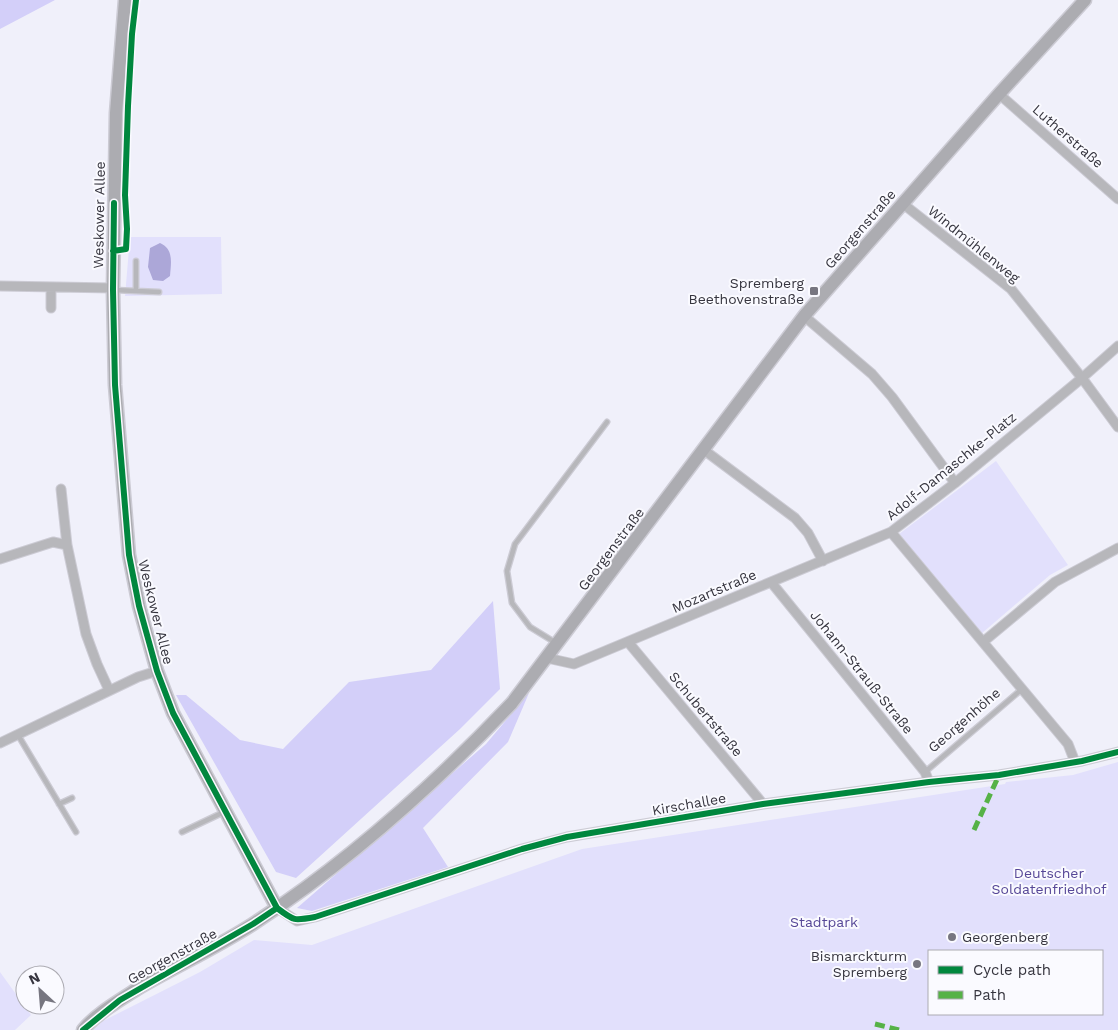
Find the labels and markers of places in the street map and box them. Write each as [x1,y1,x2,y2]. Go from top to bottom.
place label: Spremberg Beethovenstraße [689,275,805,307]
marker: Spremberg Beethovenstraße [808,285,820,297]
place label: Georgenberg [962,929,1048,945]
marker: Georgenberg [946,931,958,943]
place label: Bismarckturm Spremberg [811,948,908,980]
marker: Bismarckturm Spremberg [911,958,923,970]

